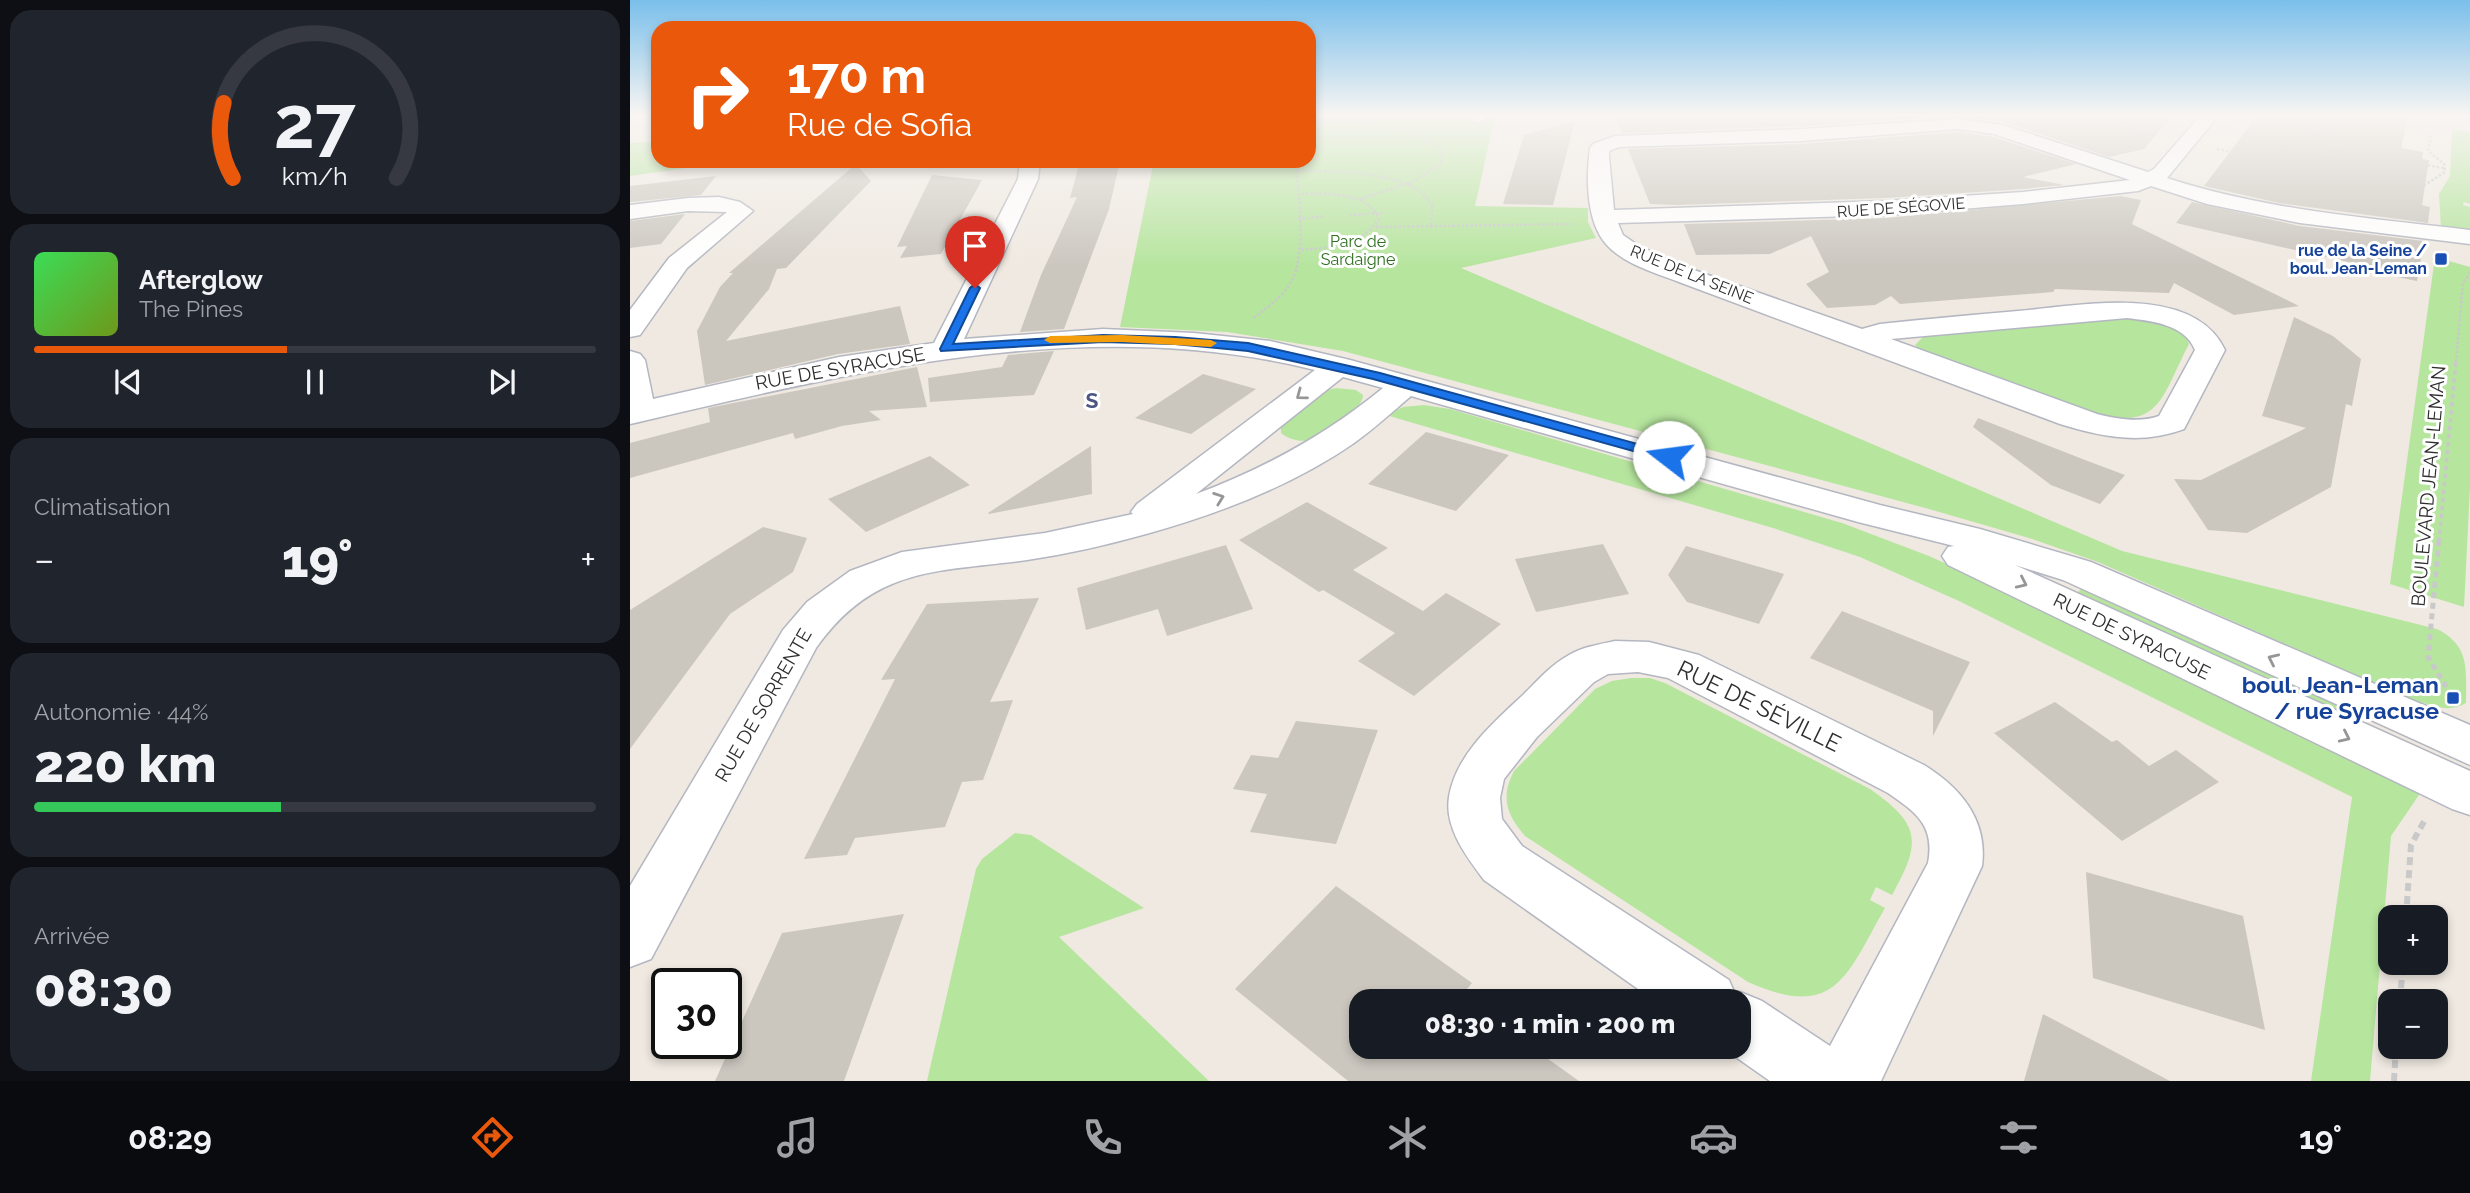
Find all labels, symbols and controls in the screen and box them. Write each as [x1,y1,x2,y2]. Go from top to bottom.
text: 170 m [787,47,926,104]
icon: right [672,49,763,140]
text: 27 [274,80,356,165]
text: Rue de Sofia [787,106,972,143]
text: km/h [282,161,348,191]
street label: RUE DE SÉGOVIE [1836,193,1966,221]
pin [945,216,1005,288]
icon: arrive [956,227,994,265]
park label: Parc de Sardaigne [1321,232,1395,269]
street label: RUE DE LA SEINE [1628,241,1756,308]
place label: rue de la Seine / boul. Jean-Leman [2290,241,2427,278]
marker: rue de la Seine / boul. Jean-Leman [2433,251,2449,267]
text: Afterglow [139,265,263,295]
text: The Pines [139,295,243,322]
street label: RUE DE SYRACUSE [753,342,927,394]
icon: previous [109,363,147,401]
icon: pause [296,363,334,401]
icon: next [483,363,521,401]
street label: BOULEVARD JEAN-LEMAN [2406,365,2450,607]
one-way arrow [1297,387,1309,400]
district label: S [1086,388,1099,413]
position arrow [1632,420,1706,494]
one-way arrow [1213,492,1225,506]
text: Climatisation [34,493,171,520]
text: 19° [282,528,353,589]
text: − [34,537,54,582]
text: + [580,537,596,582]
one-way arrow [2015,575,2027,589]
street label: RUE DE SYRACUSE [2050,588,2214,684]
street label: RUE DE SORRENTE [710,625,816,785]
one-way arrow [2268,653,2281,667]
street label: RUE DE SÉVILLE [1673,654,1845,757]
place label: boul. Jean-Leman / rue Syracuse [2242,671,2439,724]
marker: boul. Jean-Leman / rue Syracuse [2445,690,2461,706]
text: Autonomie · 44% [34,698,209,725]
one-way arrow [2338,729,2350,743]
text: 220 km [34,733,217,794]
map controls [2378,905,2448,1059]
button: + [2378,905,2448,975]
text: Arrivée [34,922,110,949]
text: 08:30 [34,957,173,1018]
speed limit sign: 30 [651,968,742,1059]
button: − [2378,989,2448,1059]
text: 08:30 · 1 min · 200 m [1425,1009,1675,1039]
icon: directions [468,1113,517,1162]
icon: music [773,1113,822,1162]
icon: phone [1078,1113,1127,1162]
icon: climate [1383,1113,1432,1162]
icon: car [1689,1113,1738,1162]
icon: filters [1994,1113,2043,1162]
text: 08:29 [128,1119,212,1156]
text: 19° [2299,1119,2342,1156]

